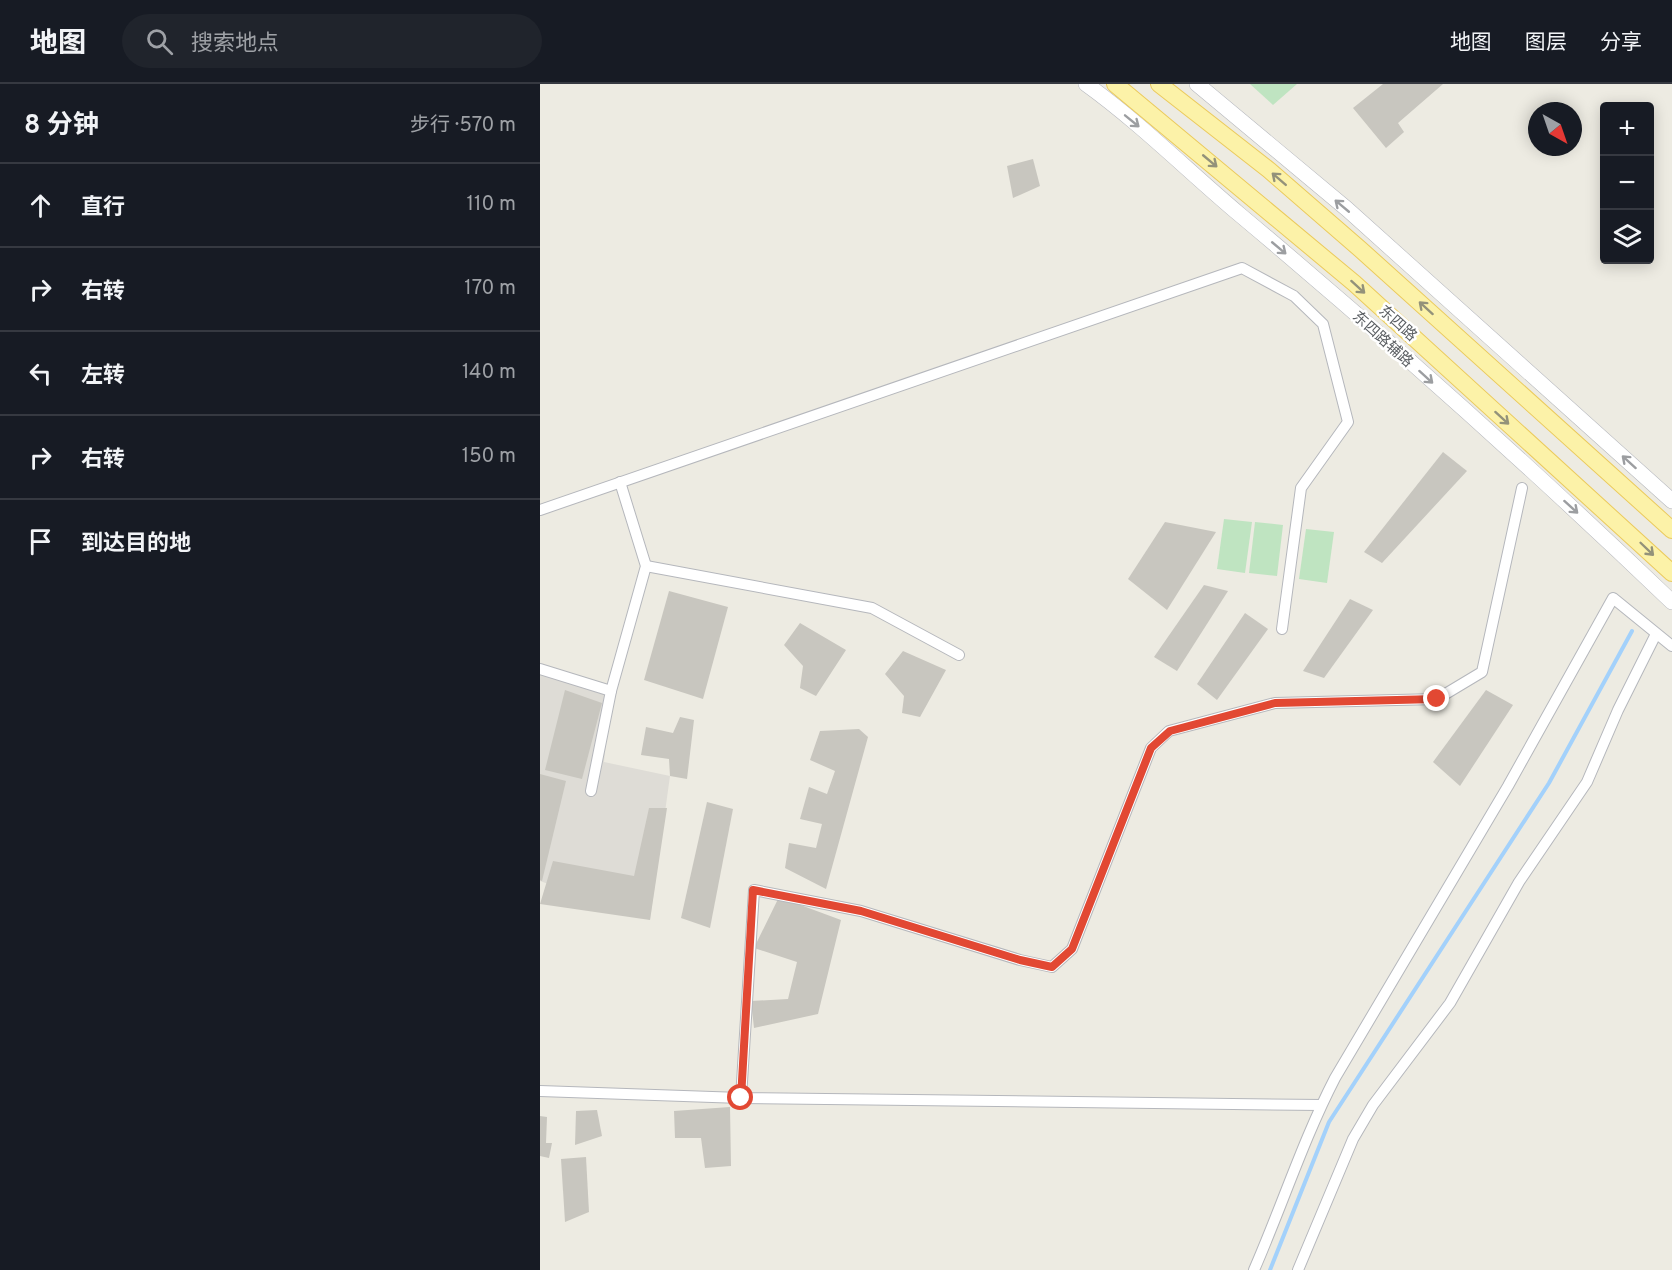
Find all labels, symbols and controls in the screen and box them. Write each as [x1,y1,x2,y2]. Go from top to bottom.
search box [122,14,542,68]
icon: search [143,25,176,58]
text: 地图 [30,27,86,63]
text: 地图 [1450,30,1492,57]
text: 图层 [1525,30,1567,57]
text: 分享 [1600,30,1642,57]
text: 搜索地点 [191,31,279,58]
north arrow [1528,102,1582,156]
map controls [1600,102,1654,264]
button: + [1600,102,1654,156]
text: 8 分钟 [24,110,99,143]
text: 步行 · 570 m [410,113,516,139]
one-way arrow [1124,114,1140,127]
one-way arrow [1202,154,1218,167]
button: − [1600,156,1654,210]
one-way arrow [1272,172,1287,186]
icon: ahead [24,189,57,222]
text: 110 m [467,192,516,218]
text: 直行 [81,195,125,222]
one-way arrow [1335,199,1350,213]
button: layers [1600,210,1654,264]
one-way arrow [1271,241,1287,254]
icon: right [24,273,57,306]
text: 170 m [464,276,516,302]
text: 右转 [81,279,125,306]
one-way arrow [1350,280,1365,294]
one-way arrow [1419,301,1434,315]
street label: 东四路 [1374,302,1420,346]
street label: 东四路辅路 [1348,308,1416,372]
icon: left [24,357,57,390]
text: 140 m [462,360,516,386]
text: 左转 [81,363,125,390]
one-way arrow [1418,370,1433,384]
one-way arrow [1495,411,1510,425]
icon: right [24,441,57,474]
text: 150 m [462,444,516,470]
text: 右转 [81,447,125,474]
one-way arrow [1622,455,1637,469]
one-way arrow [1563,500,1578,515]
icon: arrive [24,525,57,558]
text: 到达目的地 [81,531,191,558]
one-way arrow [1639,542,1654,556]
route end [1423,685,1449,711]
route start [727,1084,753,1110]

